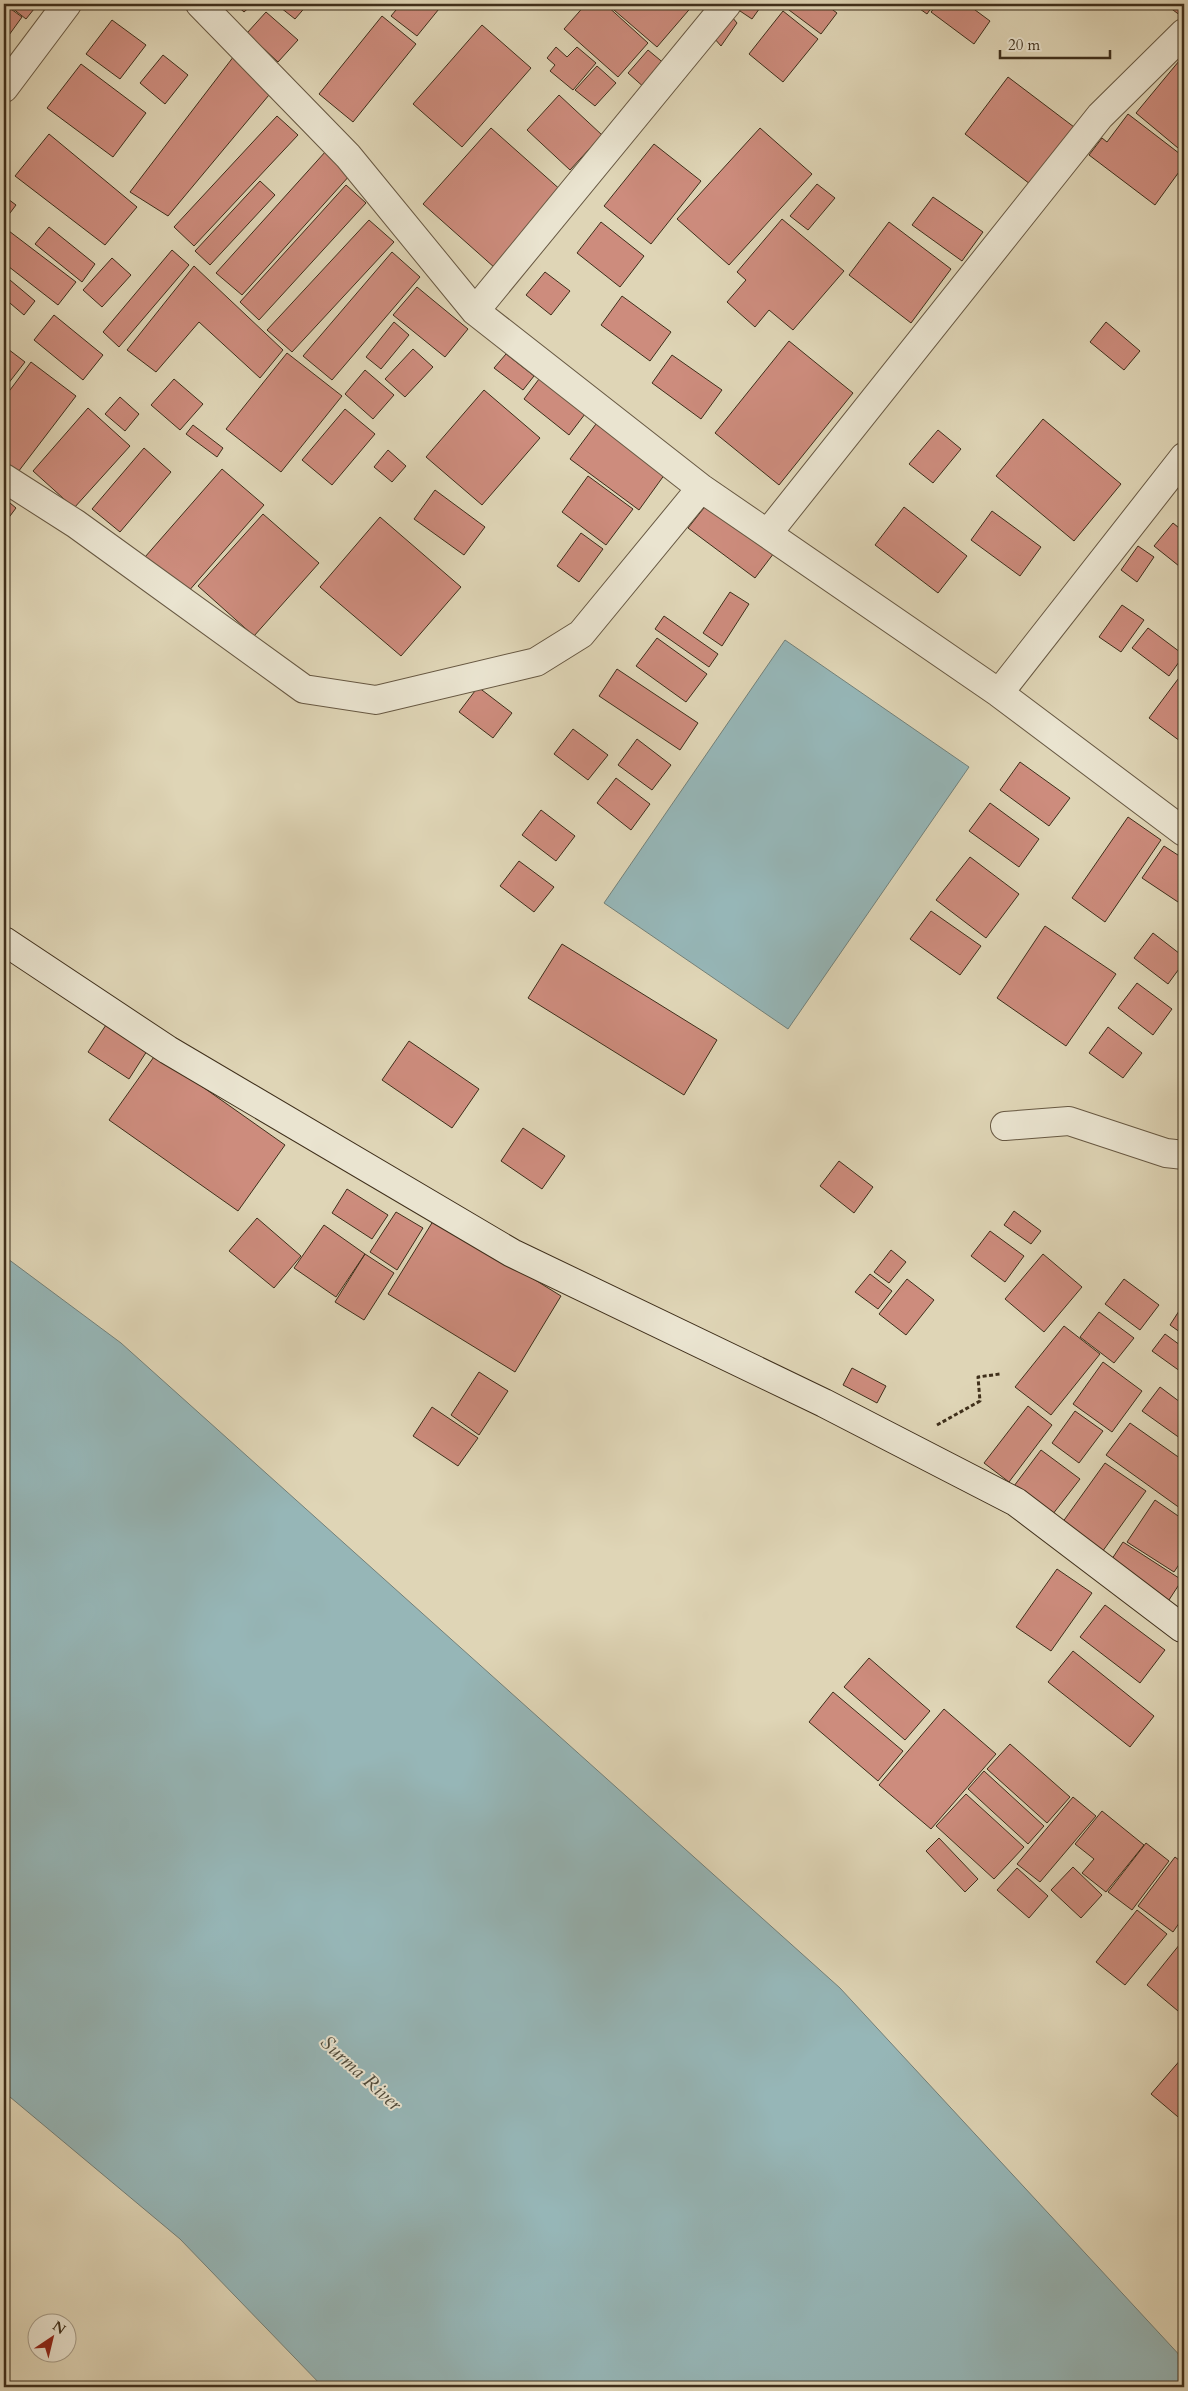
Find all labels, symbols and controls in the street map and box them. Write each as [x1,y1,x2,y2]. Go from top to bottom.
scale bar [1000,28,1110,60]
text: 20 m [1008,35,1040,55]
water label: Surma River [315,2029,409,2118]
north arrow [28,2314,78,2364]
text: N [49,2316,70,2339]

